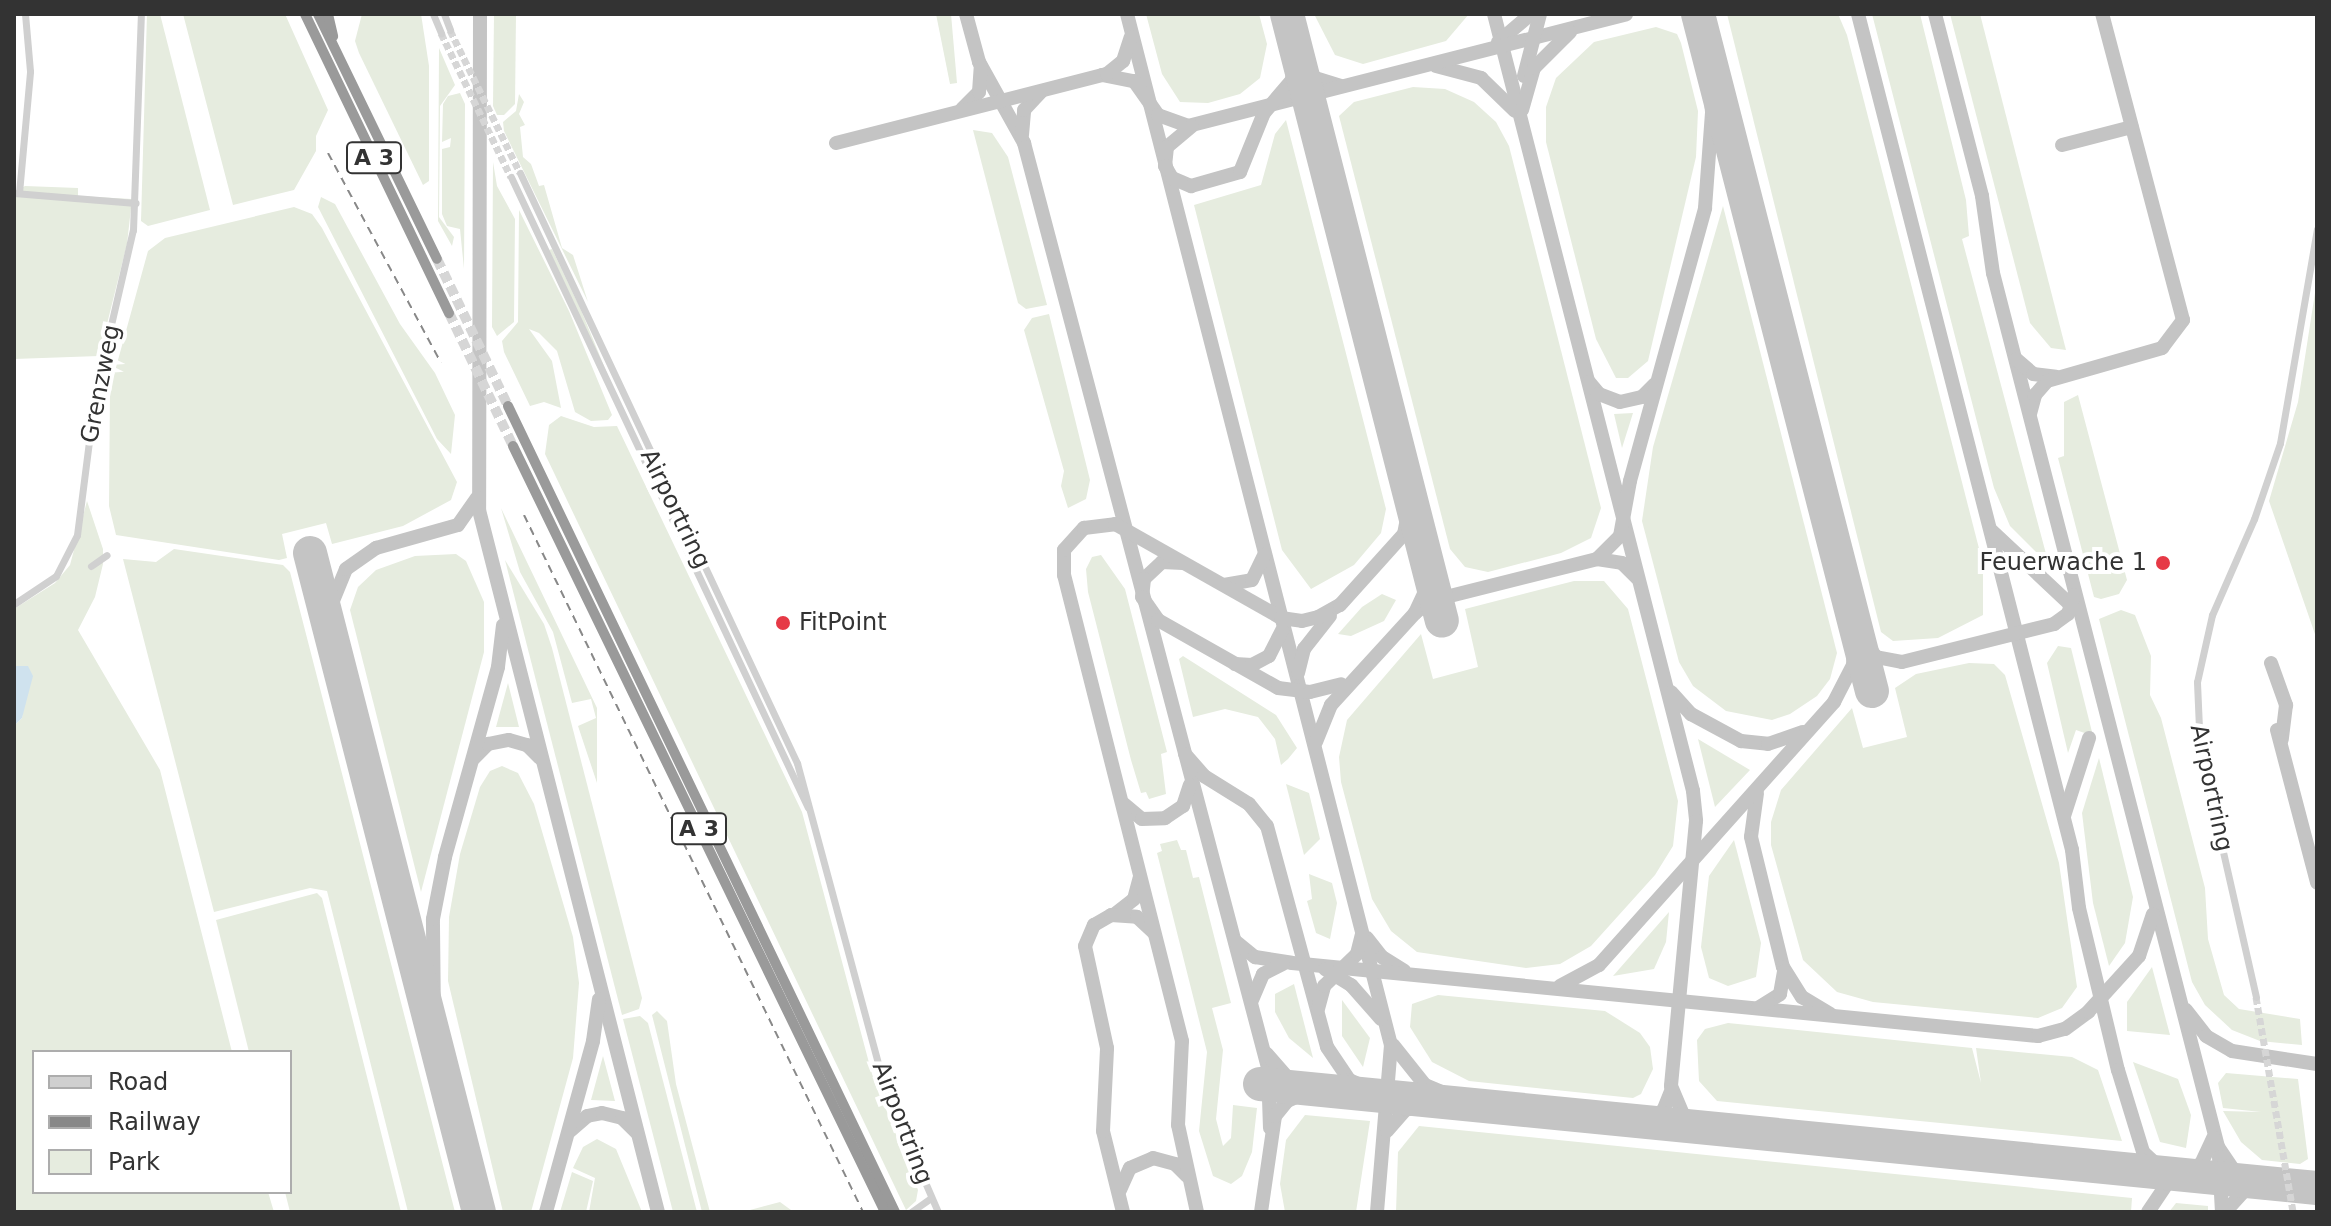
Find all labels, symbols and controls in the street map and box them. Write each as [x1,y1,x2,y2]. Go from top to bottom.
road number: A 3 [346,140,402,176]
street label: Grenzweg [75,322,127,446]
street label: Airportring [634,445,716,573]
place label: Feuerwache 1 [1979,549,2147,577]
marker: Feuerwache 1 [2154,554,2172,572]
place label: FitPoint [799,609,887,637]
marker: FitPoint [774,614,792,632]
street label: Airportring [2183,722,2239,854]
road number: A 3 [671,811,727,847]
legend [32,1050,292,1194]
street label: Airportring [865,1058,939,1188]
text: Road [108,1068,168,1096]
text: Railway [108,1108,201,1136]
text: Park [108,1148,160,1176]

